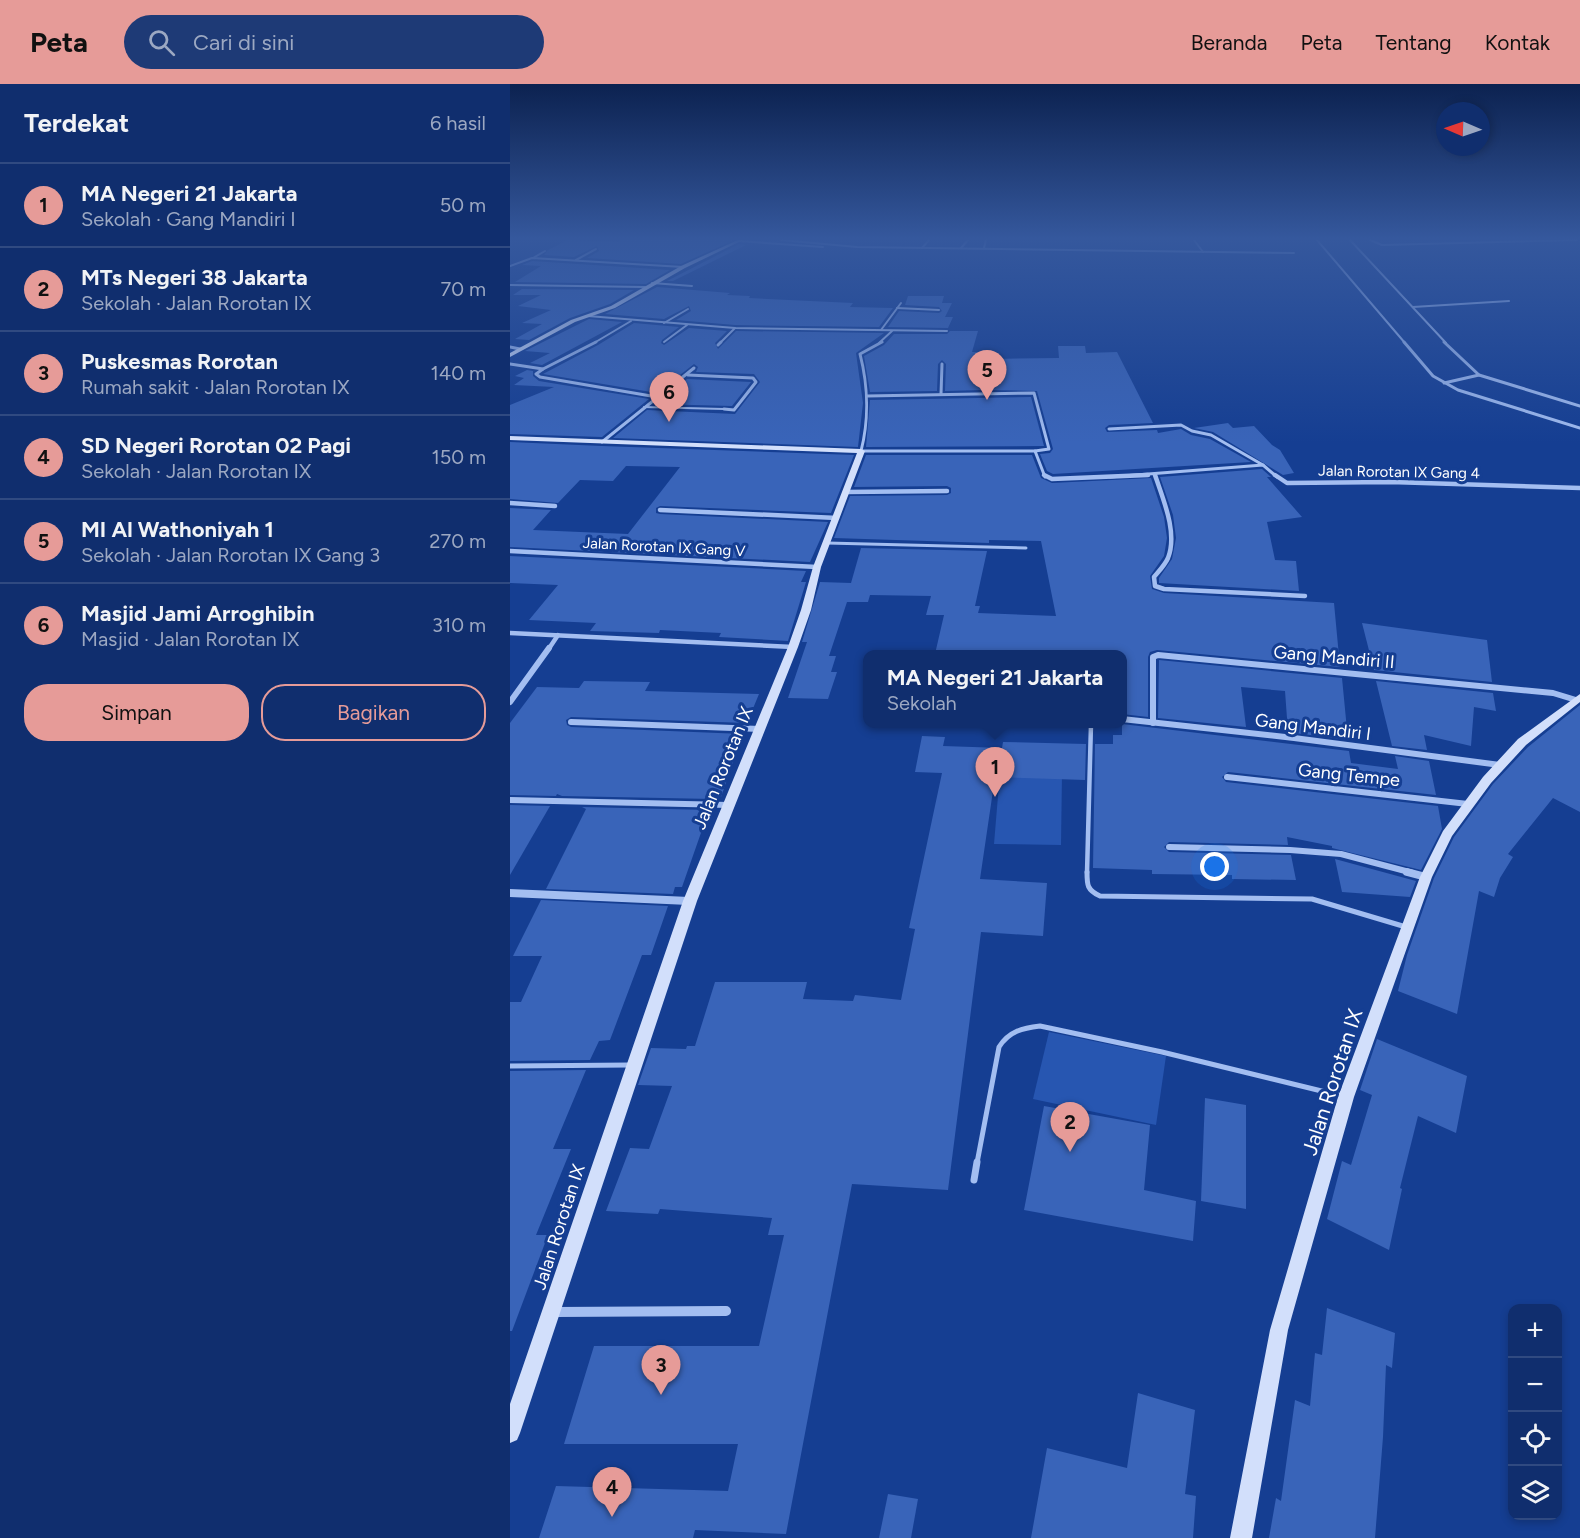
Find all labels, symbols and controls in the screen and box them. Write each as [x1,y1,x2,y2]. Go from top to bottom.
search box [124,15,544,69]
text: Peta [30,25,88,59]
icon: search [145,26,178,59]
text: Cari di sini [193,29,294,56]
text: Beranda [1191,30,1268,55]
text: Peta [1301,30,1343,55]
text: Tentang [1376,30,1452,55]
text: Kontak [1485,30,1550,55]
north arrow [1436,102,1490,156]
text: Terdekat [24,107,129,139]
text: 6 hasil [430,111,486,135]
text: MA Negeri 21 Jakarta [81,180,298,207]
text: 1 [39,193,48,217]
text: 50 m [440,193,486,217]
text: Sekolah · Gang Mandiri I [81,207,296,231]
text: MTs Negeri 38 Jakarta [81,264,308,291]
text: 2 [38,277,49,301]
text: 70 m [440,277,486,301]
text: Sekolah · Jalan Rorotan IX [81,291,311,315]
text: Puskesmas Rorotan [81,348,278,375]
pin: 5 [968,350,1006,400]
text: 3 [38,361,49,385]
text: 140 m [431,361,486,385]
pin: 6 [650,372,688,422]
text: Rumah sakit · Jalan Rorotan IX [81,375,350,399]
text: SD Negeri Rorotan 02 Pagi [81,432,351,459]
text: 4 [37,445,50,469]
text: 150 m [431,445,486,469]
text: Sekolah · Jalan Rorotan IX [81,459,311,483]
street label: Jalan Rorotan IX Gang 4 [1318,462,1480,482]
text: MI Al Wathoniyah 1 [81,516,274,543]
text: 5 [38,529,49,553]
text: 270 m [429,529,486,553]
street label: Jalan Rorotan IX Gang V [582,534,746,560]
text: Sekolah · Jalan Rorotan IX Gang 3 [81,543,380,567]
text: Masjid Jami Arroghibin [81,600,314,627]
text: 6 [38,613,49,637]
text: 310 m [432,613,486,637]
text: Masjid · Jalan Rorotan IX [81,627,299,651]
street label: Gang Mandiri II [1272,641,1396,673]
popup [863,650,1127,728]
text: MA Negeri 21 Jakarta [887,664,1103,691]
button: Simpan [24,684,249,741]
button: Bagikan [261,684,486,741]
text: Sekolah [887,691,957,715]
street label: Jalan Rorotan IX [688,703,758,833]
street label: Gang Mandiri I [1254,709,1372,745]
pin: 1 [976,748,1014,797]
street label: Gang Tempe [1297,759,1401,791]
your location [1200,852,1229,881]
street label: Jalan Rorotan IX [1297,1006,1367,1158]
pin: 2 [1050,1102,1090,1152]
street label: Jalan Rorotan IX [528,1161,590,1293]
map controls [1508,1304,1562,1520]
button: + [1508,1304,1562,1358]
pin: 3 [642,1346,680,1395]
button: − [1508,1358,1562,1412]
button: locate [1508,1412,1562,1466]
button: layers [1508,1466,1562,1520]
pin: 4 [592,1468,632,1517]

